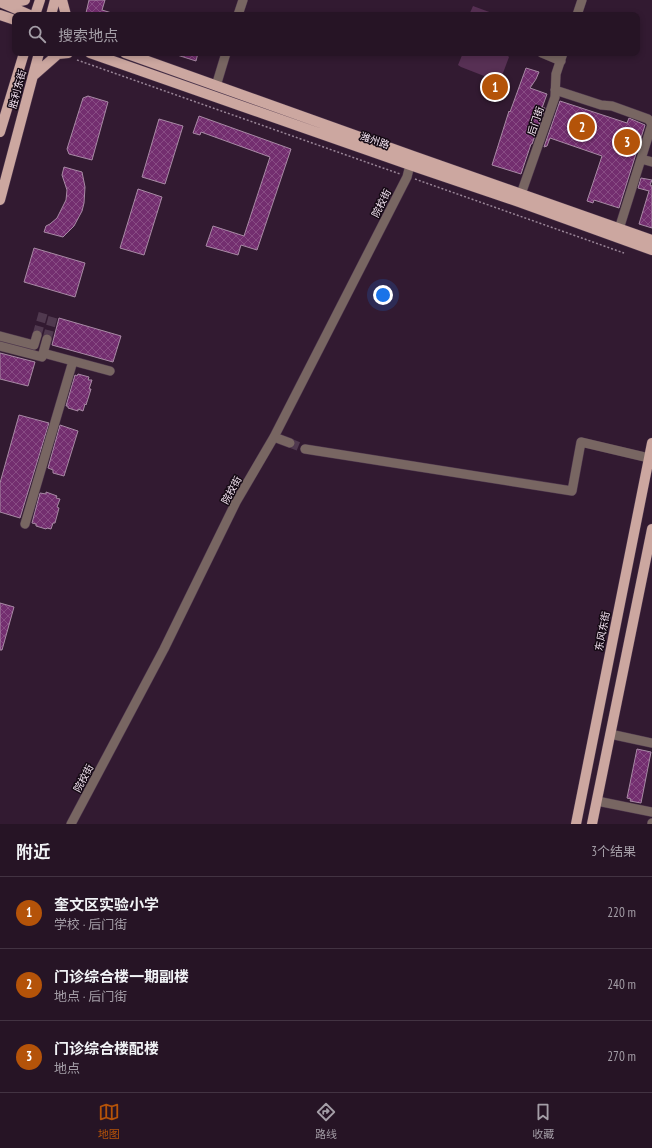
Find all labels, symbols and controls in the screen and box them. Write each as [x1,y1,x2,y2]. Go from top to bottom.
search box [12,12,640,56]
icon: search [26,23,48,45]
text: 搜索地点 [58,26,118,45]
street label: 胜利东街 [6,68,29,110]
pin: 1 [482,72,508,102]
street label: 后门街 [524,105,547,137]
pin: 2 [569,112,595,142]
pin: 3 [614,127,640,157]
street label: 潍州路 [359,129,391,152]
street label: 院校街 [369,187,394,220]
your location [373,285,393,305]
street label: 院校街 [218,474,244,507]
street label: 东风东街 [592,610,613,652]
street label: 院校街 [71,762,96,795]
text: 附近 [16,841,50,863]
text: 3个结果 [591,843,636,860]
text: 奎文区实验小学 [54,895,159,914]
text: 1 [26,904,32,921]
text: 220 m [607,904,636,921]
text: 学校 · 后门街 [54,916,127,933]
text: 门诊综合楼一期副楼 [54,967,189,986]
text: 2 [26,976,32,993]
text: 240 m [607,976,636,993]
text: 地点 · 后门街 [54,988,127,1005]
text: 门诊综合楼配楼 [54,1039,159,1058]
text: 3 [26,1048,32,1065]
text: 270 m [607,1048,636,1065]
text: 地点 [54,1060,80,1077]
tab: 地图 [98,1101,120,1141]
tab: 路线 [315,1101,337,1141]
tab: 收藏 [532,1101,554,1141]

